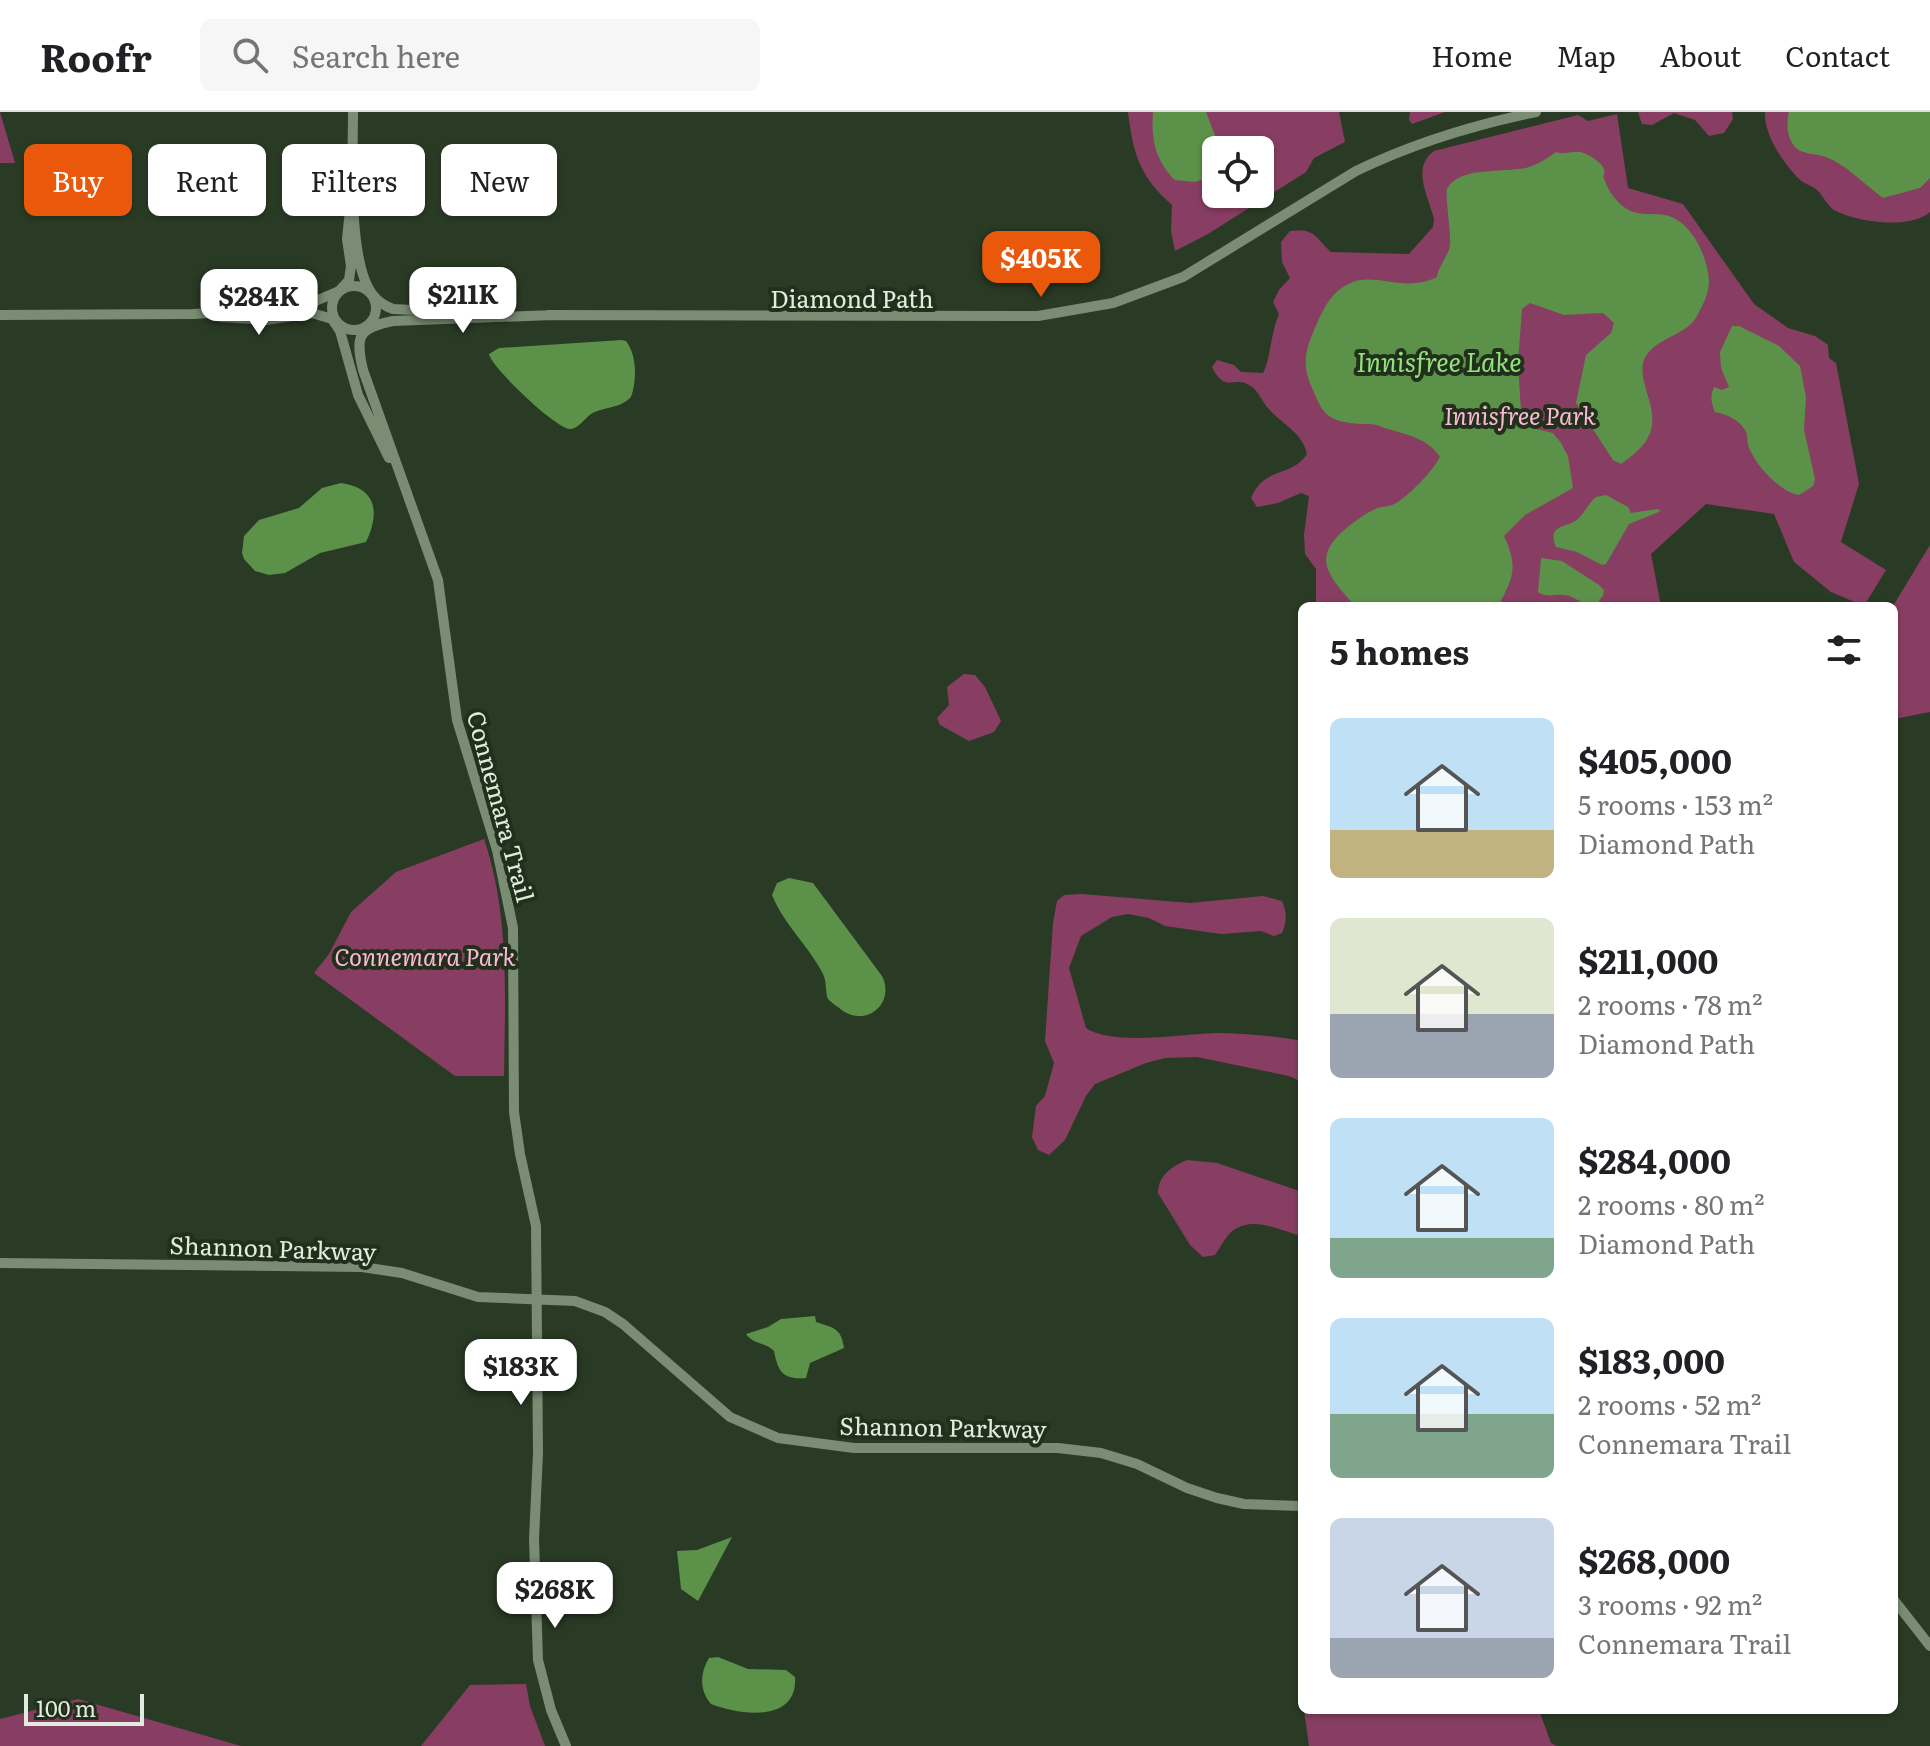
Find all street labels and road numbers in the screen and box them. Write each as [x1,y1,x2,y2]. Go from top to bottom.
street label: Diamond Path [770,280,934,315]
street label: Connemara Trail [460,706,544,906]
street label: Shannon Parkway [169,1226,377,1268]
street label: Shannon Parkway [839,1407,1047,1445]

